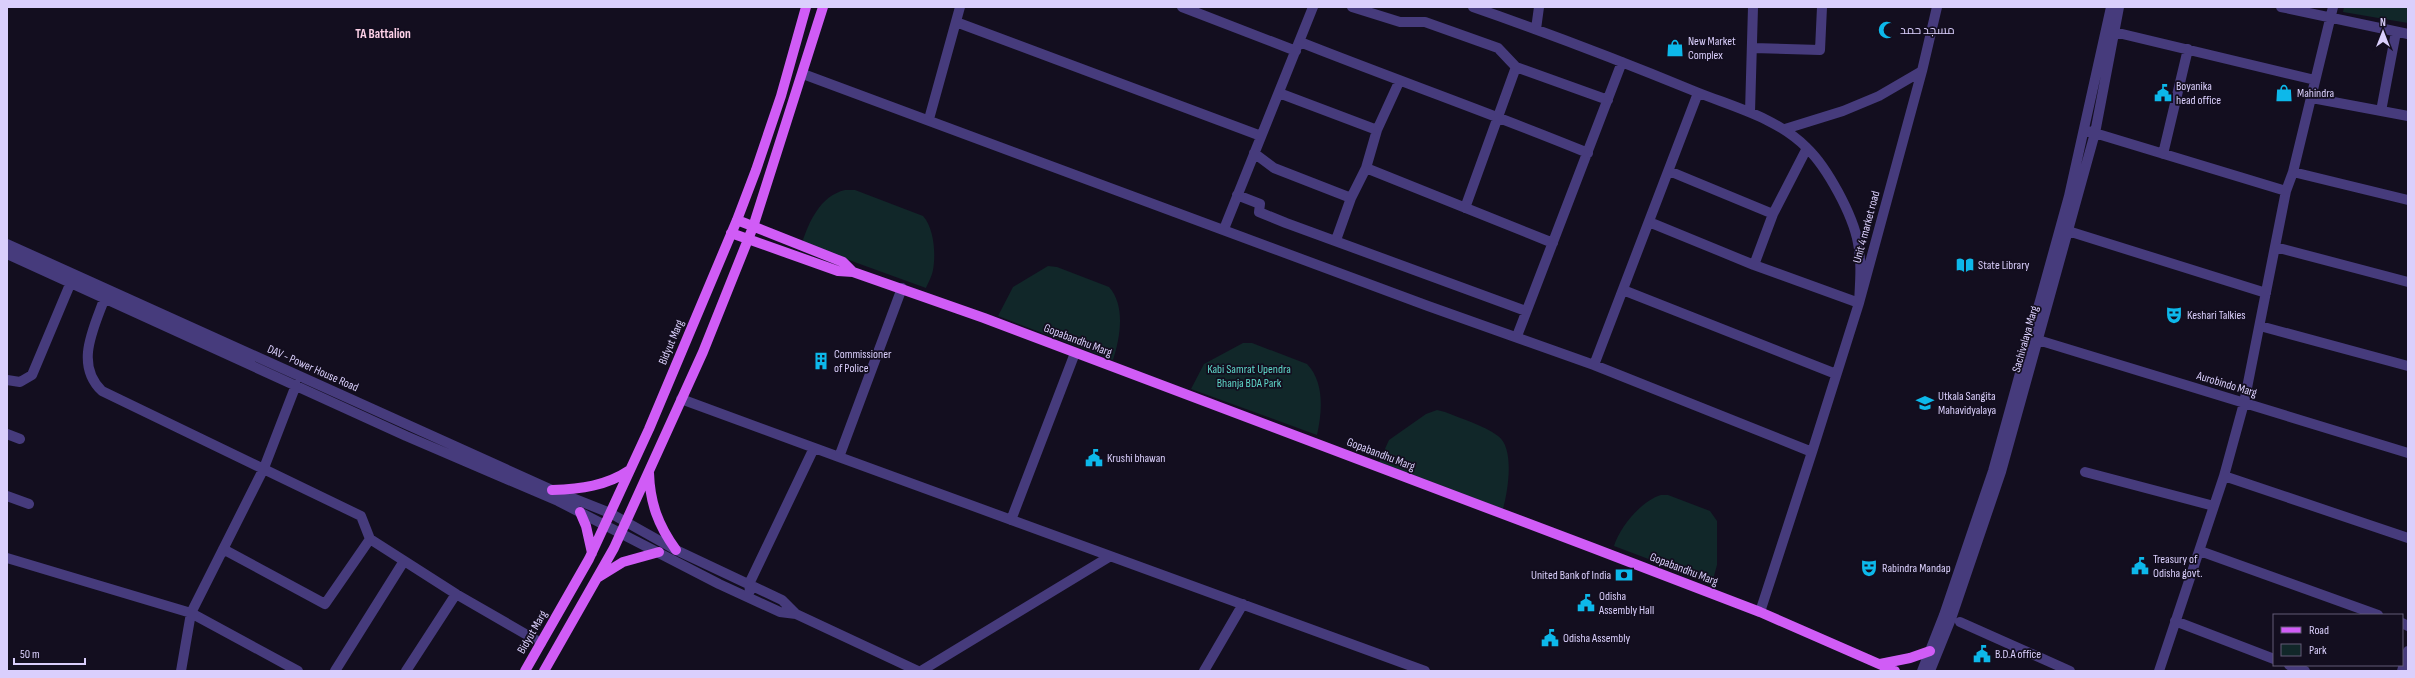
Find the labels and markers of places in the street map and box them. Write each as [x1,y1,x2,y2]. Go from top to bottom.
mosque icon: مسجد حمد [1877,20,1897,40]
place label: مسجد حمد [1900,23,1955,38]
place label: New Market Complex [1688,34,1736,63]
shop icon: New Market Complex [1665,38,1685,58]
place label: Boyanika head office [2176,79,2221,108]
public building icon: Boyanika head office [2153,83,2173,103]
shop icon: Mahindra [2274,83,2294,103]
place label: Mahindra [2297,86,2335,101]
library icon: State Library [1955,255,1975,275]
place label: State Library [1978,258,2030,273]
theatre icon: Keshari Talkies [2164,305,2184,325]
place label: Keshari Talkies [2187,308,2246,323]
place label: Commissioner of Police [834,347,892,376]
building icon: Commissioner of Police [811,351,831,371]
place label: Utkala Sangita Mahavidyalaya [1938,389,1997,418]
school or university icon: Utkala Sangita Mahavidyalaya [1915,393,1935,413]
public building icon: Krushi bhawan [1084,448,1104,468]
place label: Krushi bhawan [1107,451,1165,466]
place label: Treasury of Odisha govt. [2153,552,2203,581]
public building icon: Treasury of Odisha govt. [2130,556,2150,576]
theatre icon: Rabindra Mandap [1859,558,1879,578]
place label: Rabindra Mandap [1882,561,1951,576]
bank icon: United Bank of India [1614,565,1634,585]
place label: United Bank of India [1531,568,1611,583]
place label: Odisha Assembly Hall [1598,589,1654,618]
public building icon: Odisha Assembly Hall [1576,593,1596,613]
public building icon: Odisha Assembly [1540,628,1560,648]
place label: Odisha Assembly [1563,631,1631,646]
public building icon: B.D.A office [1972,644,1992,664]
place label: B.D.A office [1995,647,2041,662]

